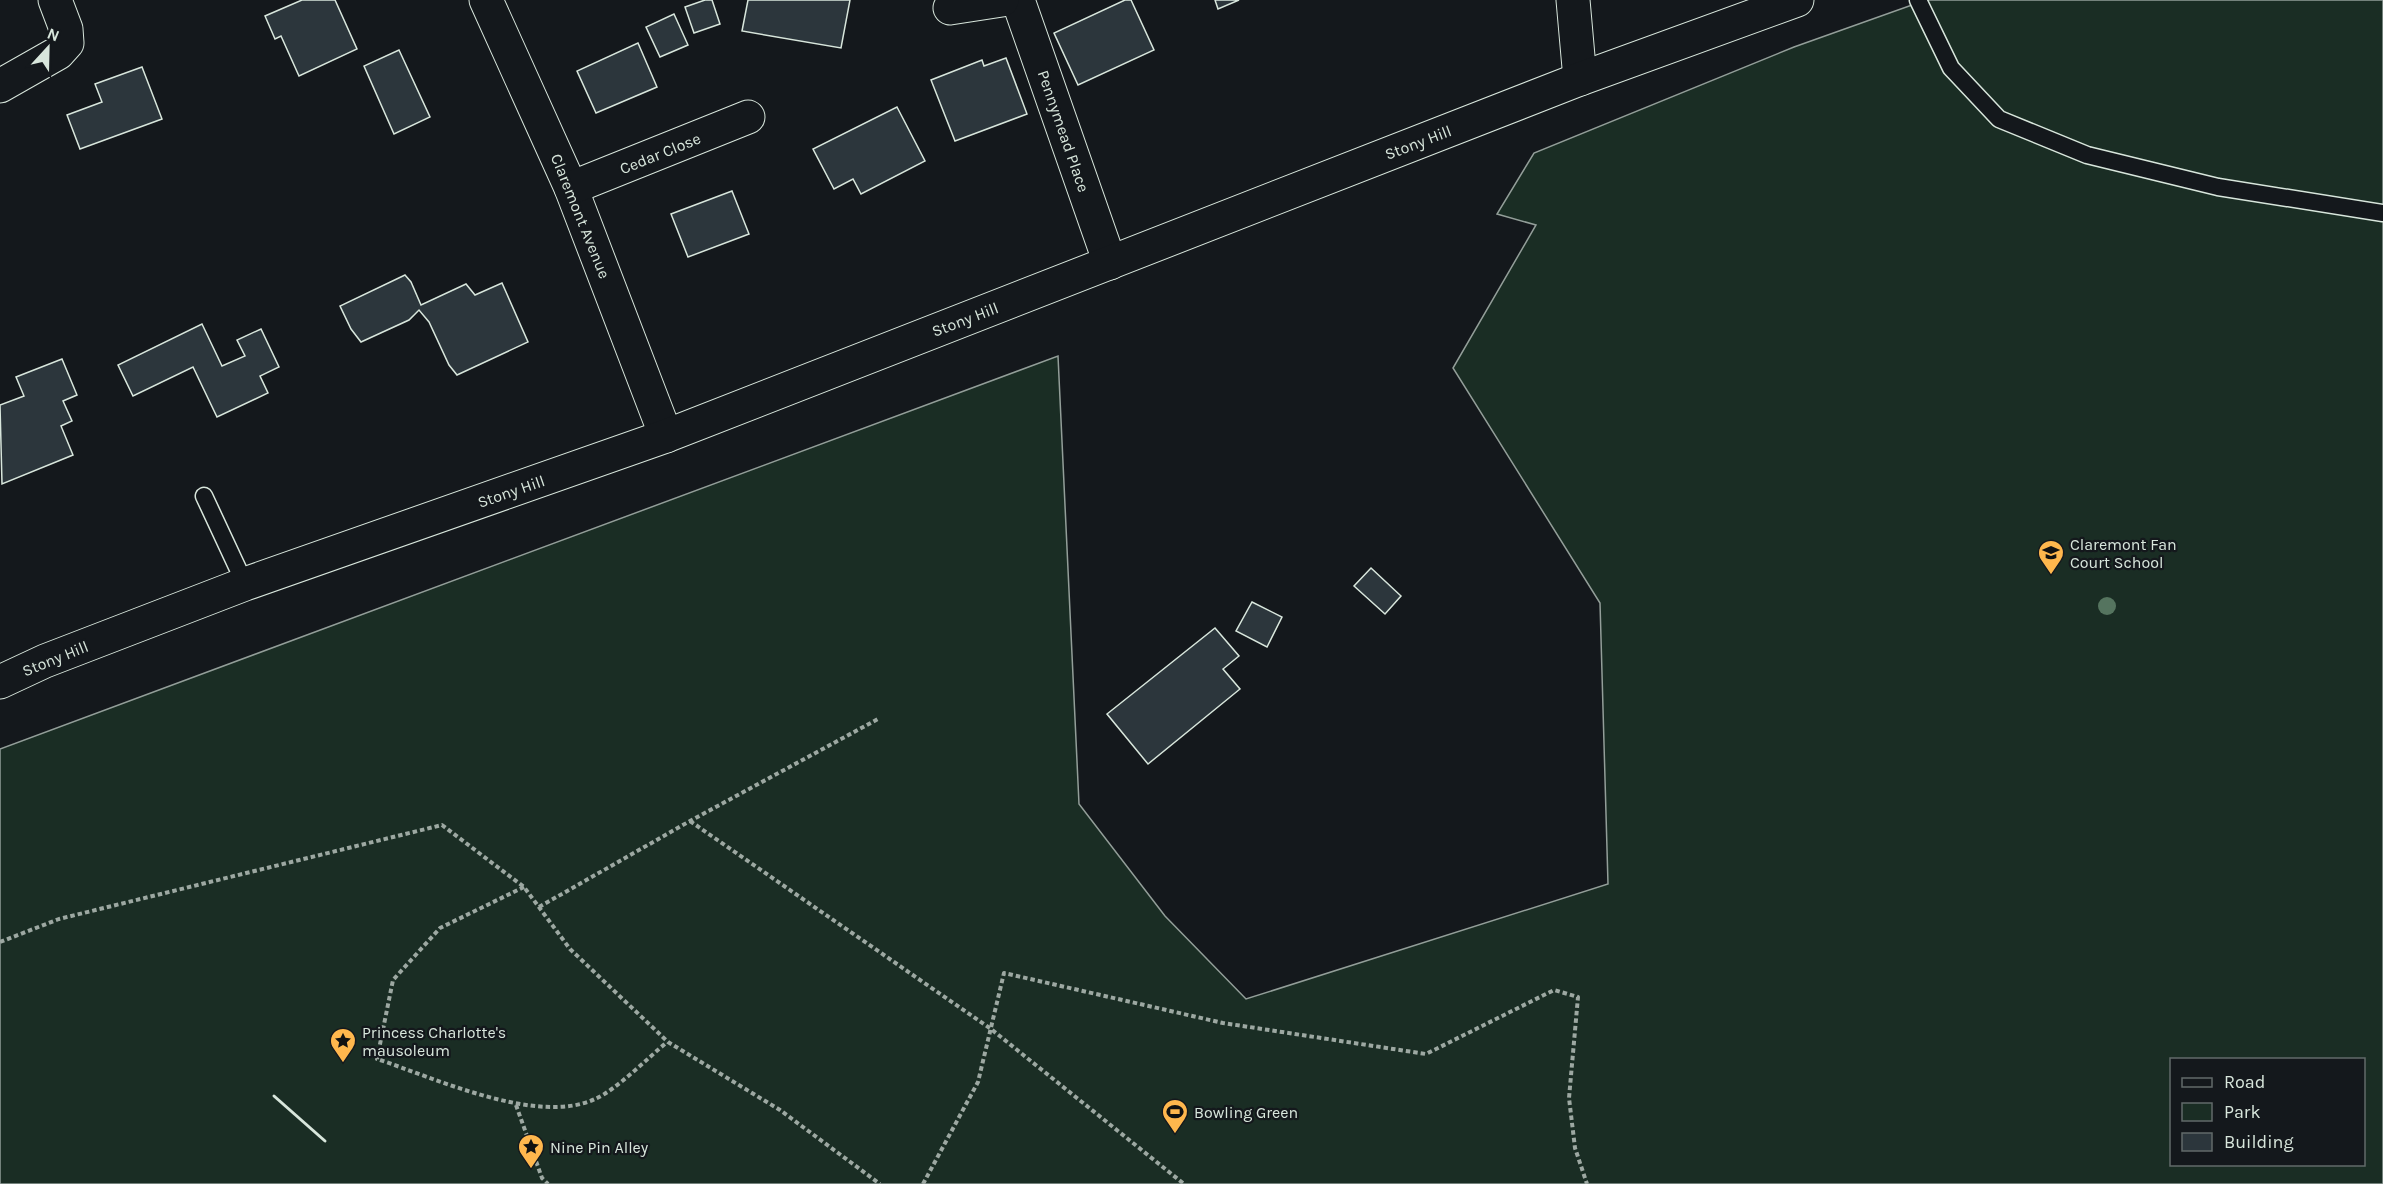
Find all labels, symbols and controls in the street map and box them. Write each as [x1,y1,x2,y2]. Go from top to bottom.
north arrow [18,18,78,78]
text: N [45,24,62,46]
street label: Pennymead Place [1034,68,1093,195]
street label: Stony Hill [1382,121,1454,164]
street label: Cedar Close [617,129,703,178]
street label: Claremont Avenue [547,151,614,281]
street label: Stony Hill [929,298,1001,341]
street label: Stony Hill [475,471,547,512]
place label: Claremont Fan Court School [2070,535,2177,572]
school or university icon: Claremont Fan Court School [2036,538,2066,576]
street label: Stony Hill [19,637,91,680]
place label: Princess Charlotte's mausoleum [362,1023,506,1060]
place icon: Princess Charlotte's mausoleum [328,1026,358,1064]
legend [2170,1058,2365,1166]
text: Road [2224,1071,2265,1093]
sports icon: Bowling Green [1160,1097,1190,1135]
text: Park [2224,1101,2261,1123]
place label: Bowling Green [1194,1103,1298,1122]
text: Building [2224,1131,2294,1153]
place icon: Nine Pin Alley [516,1132,546,1170]
place label: Nine Pin Alley [550,1138,649,1157]

